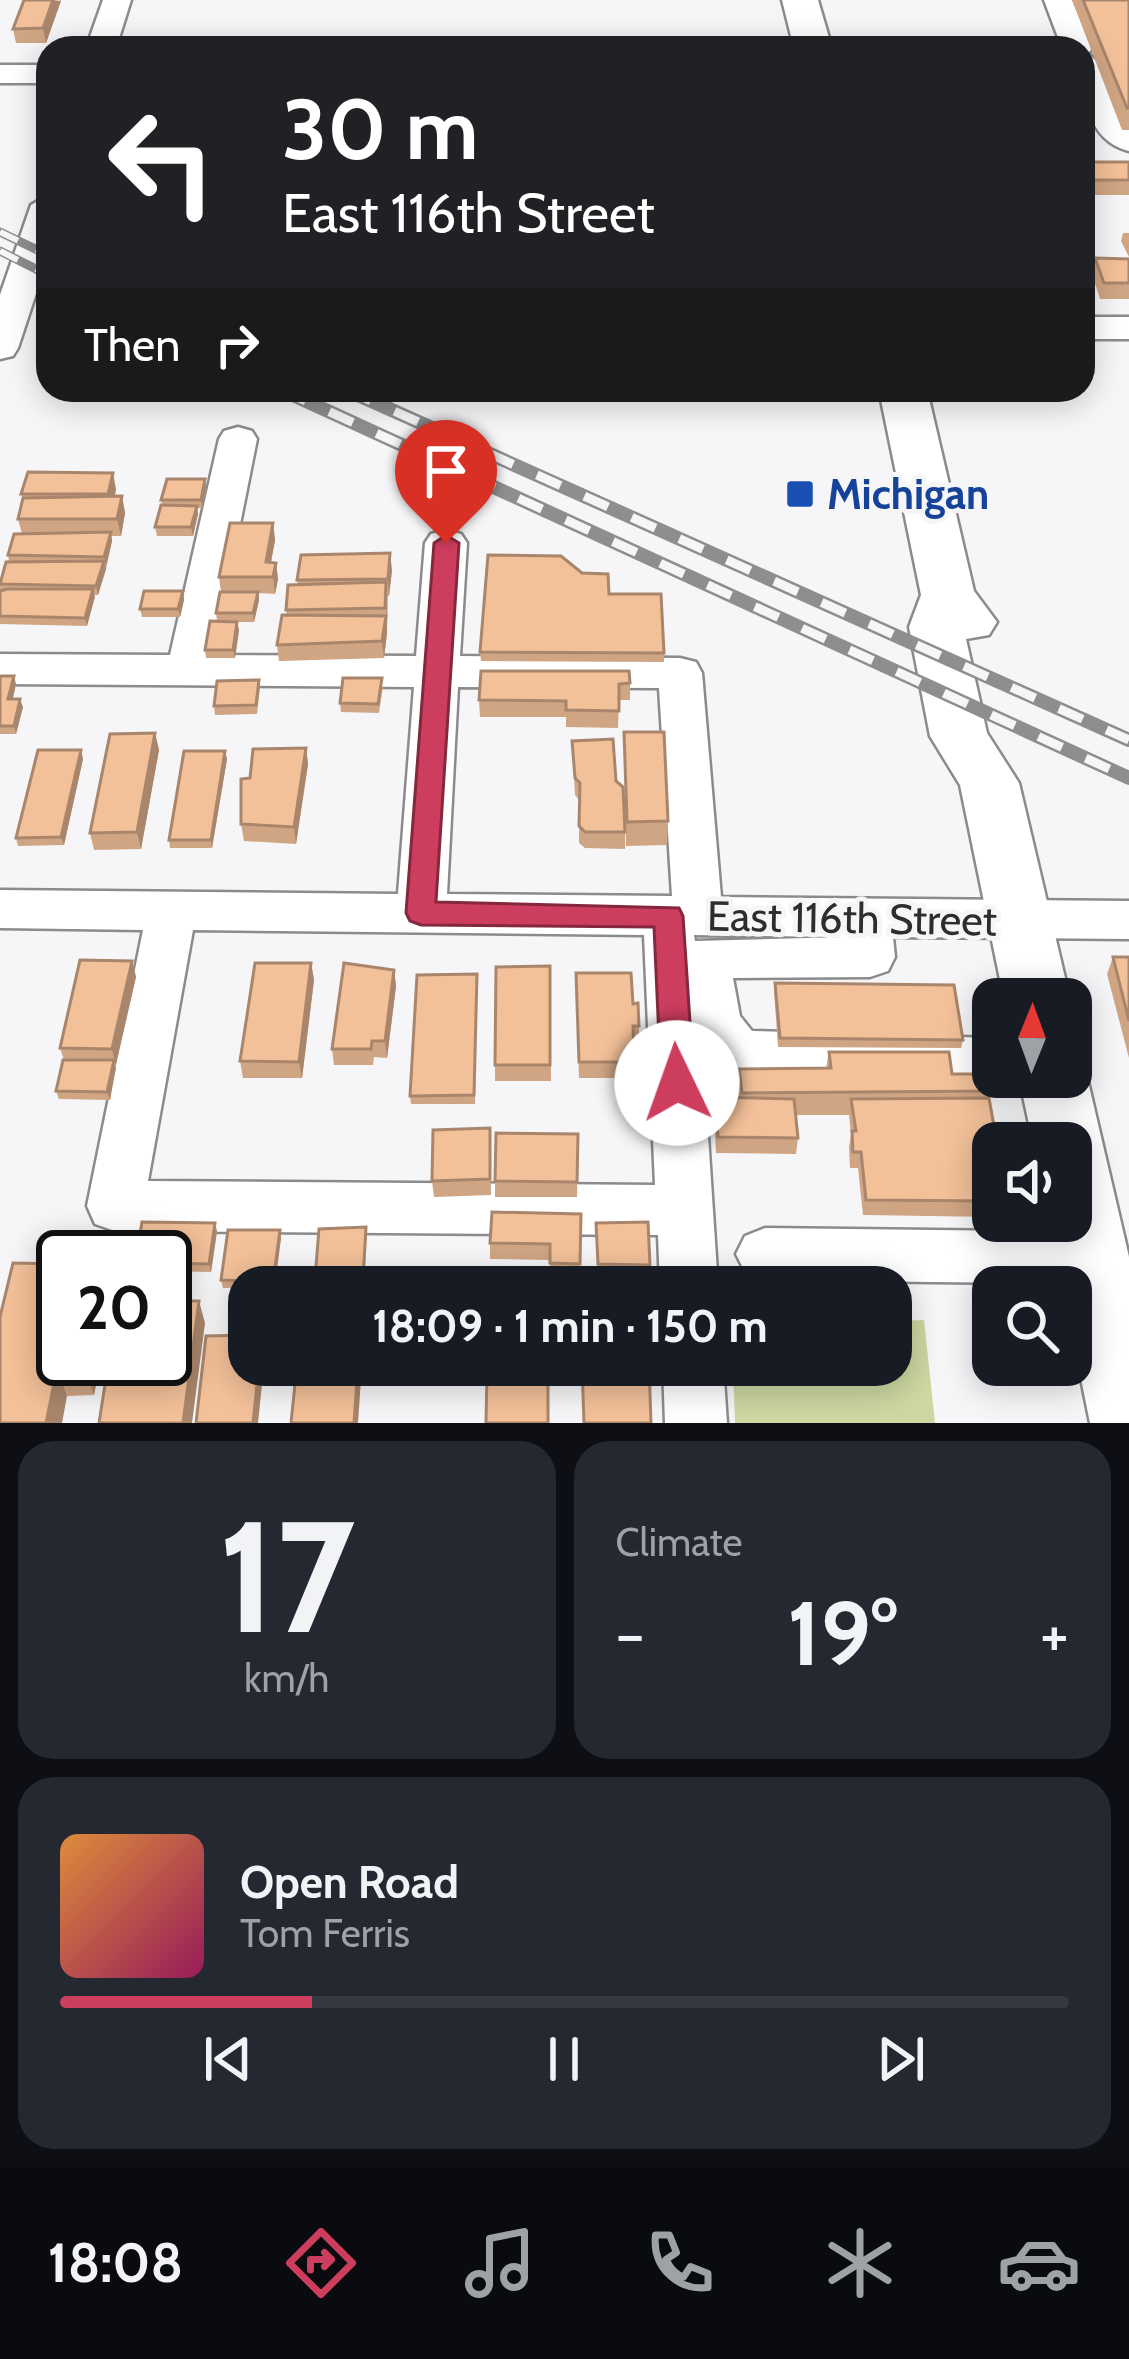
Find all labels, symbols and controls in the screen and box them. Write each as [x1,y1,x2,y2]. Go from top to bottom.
text: 30 m [282,78,478,180]
icon: left [84,84,240,240]
text: East 116th Street [282,180,655,246]
icon: right [204,312,270,378]
text: Then [84,318,180,372]
pin [395,420,497,543]
icon: arrive [413,438,479,504]
place label: Michigan [827,468,989,520]
marker: Michigan [784,478,816,510]
street label: East 116th Street [707,889,997,947]
north arrow [972,978,1092,1098]
map controls [972,978,1092,1386]
position arrow [614,1020,740,1146]
button: sound [972,1122,1092,1242]
speed limit sign: 20 [36,1230,192,1386]
button: search [972,1266,1092,1386]
text: 18:09 · 1 min · 150 m [372,1299,768,1353]
text: 17 [218,1481,355,1671]
text: Climate [616,1518,742,1566]
text: 19° [787,1578,897,1688]
text: − [616,1593,645,1674]
text: + [1040,1593,1069,1674]
text: km/h [244,1654,329,1702]
text: Open Road [240,1855,459,1909]
text: Tom Ferris [240,1909,410,1957]
icon: previous [195,2026,261,2092]
icon: pause [531,2026,597,2092]
icon: next [868,2026,934,2092]
icon: directions [279,2221,363,2305]
icon: music [458,2221,542,2305]
icon: phone [638,2221,722,2305]
icon: climate [818,2221,902,2305]
icon: car [997,2221,1081,2305]
text: 18:08 [48,2230,183,2296]

